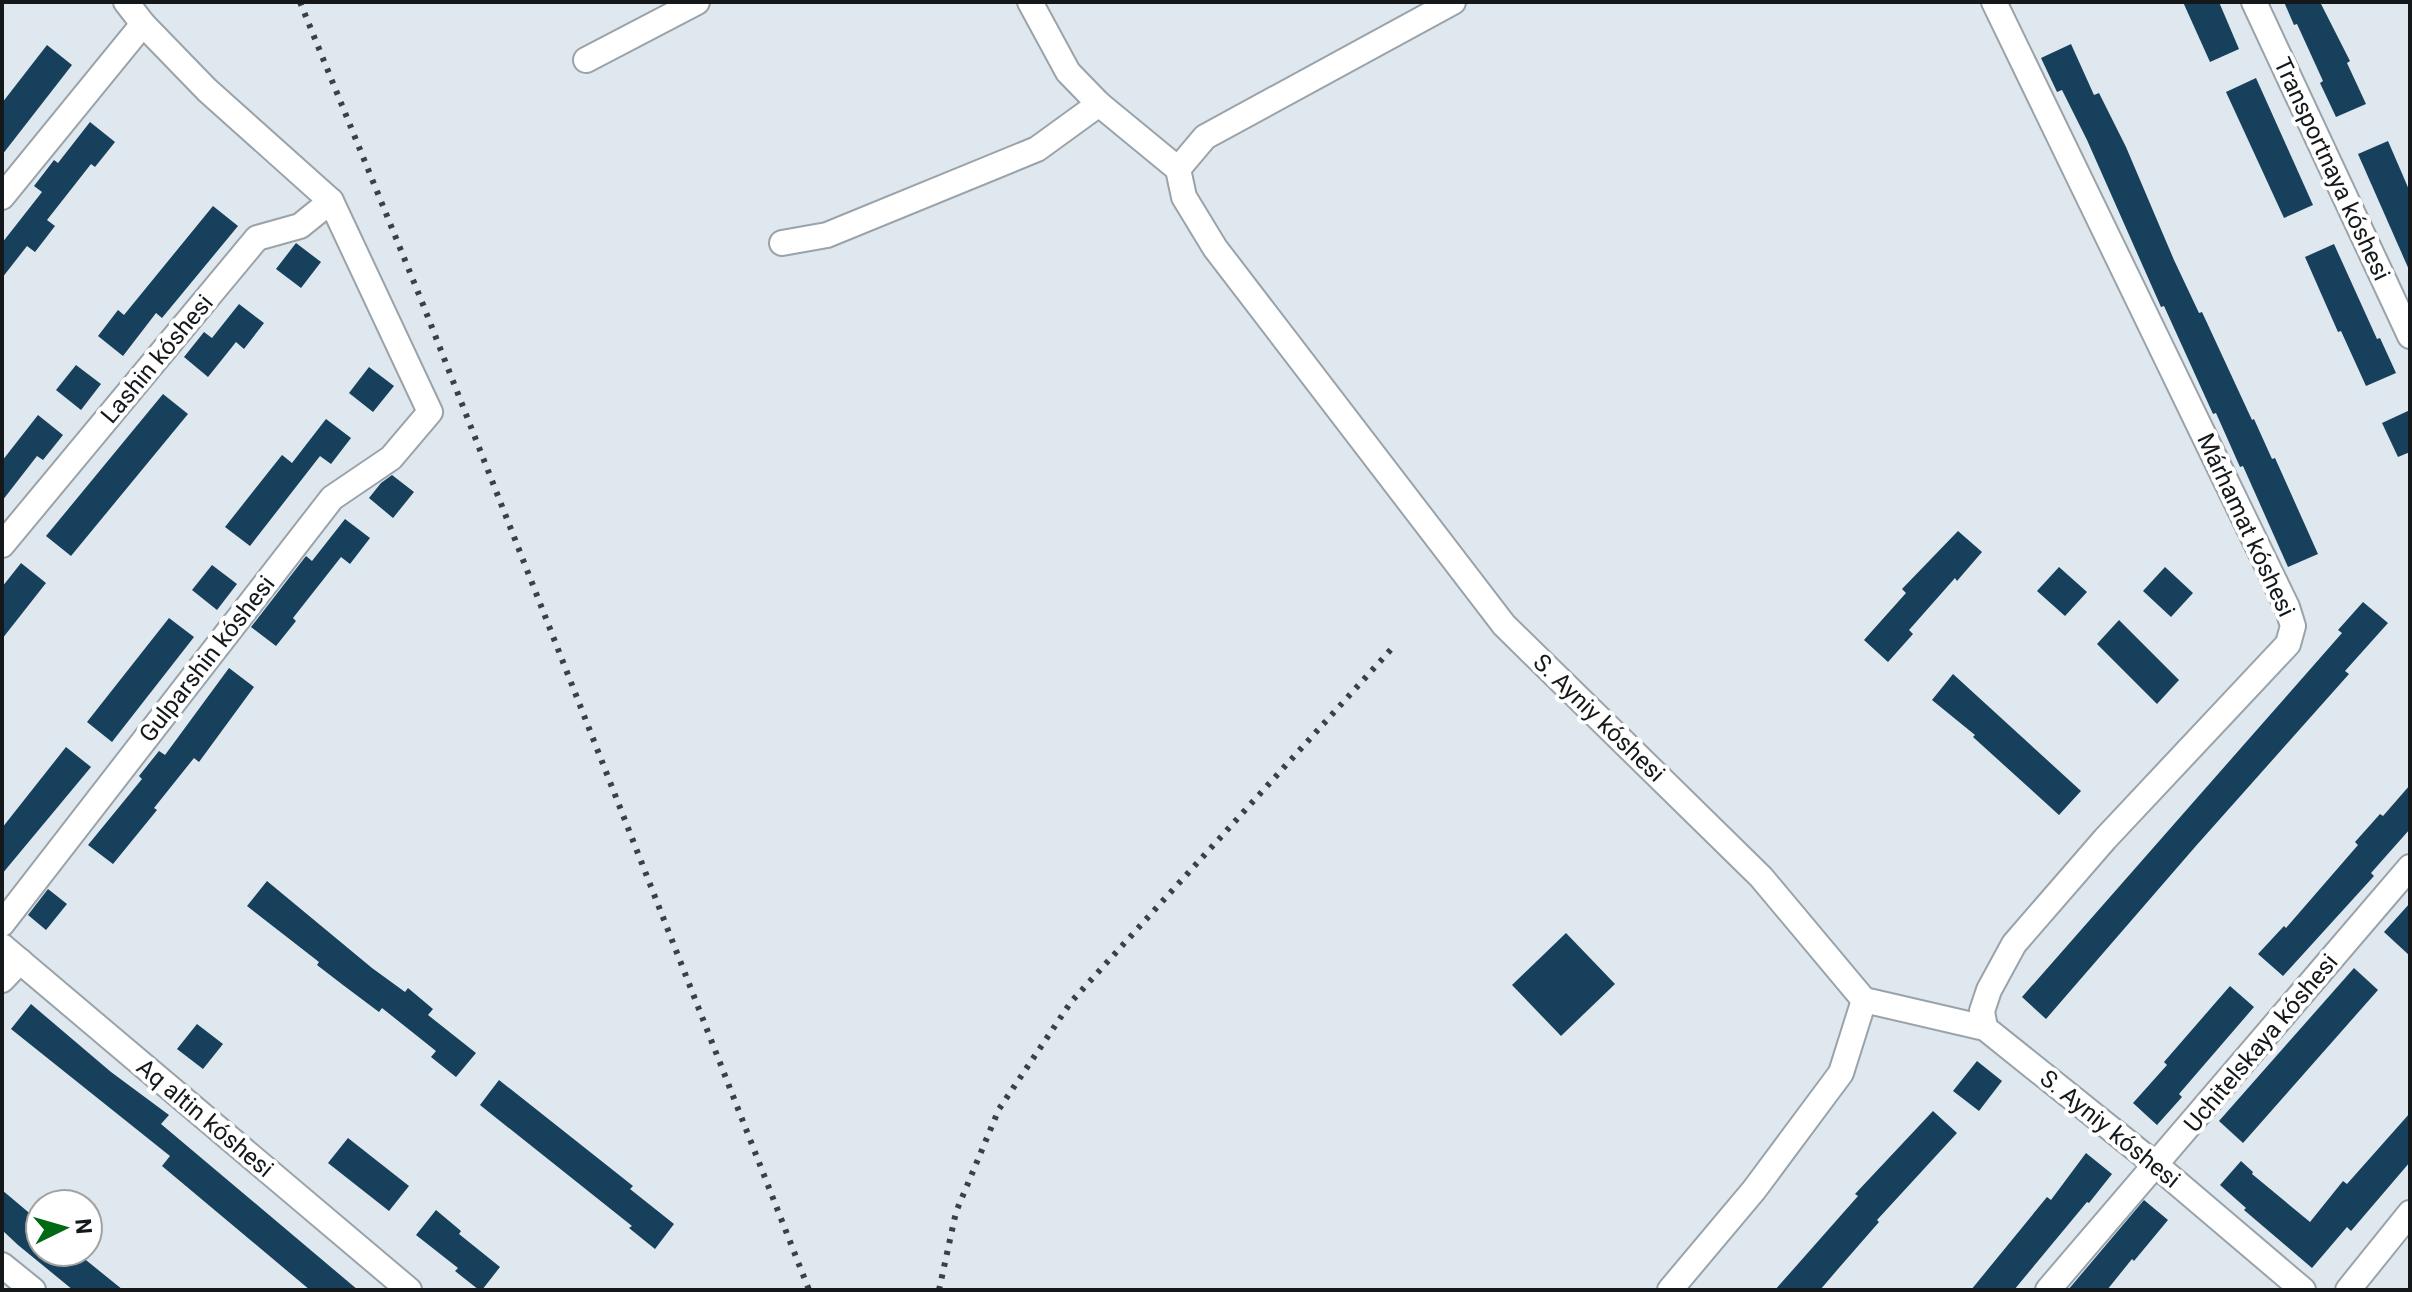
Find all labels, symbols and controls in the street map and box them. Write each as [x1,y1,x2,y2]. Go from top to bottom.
street label: Transportnaya kóshesi [2268,53,2396,285]
street label: Lashin kóshesi [95,289,219,429]
street label: Márhamat kóshesi [2191,429,2301,621]
street label: Gulparshin kóshesi [133,570,281,748]
street label: S. Ayniy kóshesi [1527,648,1671,788]
street label: Uchitelskaya kóshesi [2178,948,2344,1138]
street label: Aq altin kóshesi [131,1053,279,1183]
street label: S. Ayniy kóshesi [2034,1064,2186,1194]
north arrow [24,1188,104,1268]
text: N [70,1217,97,1235]

